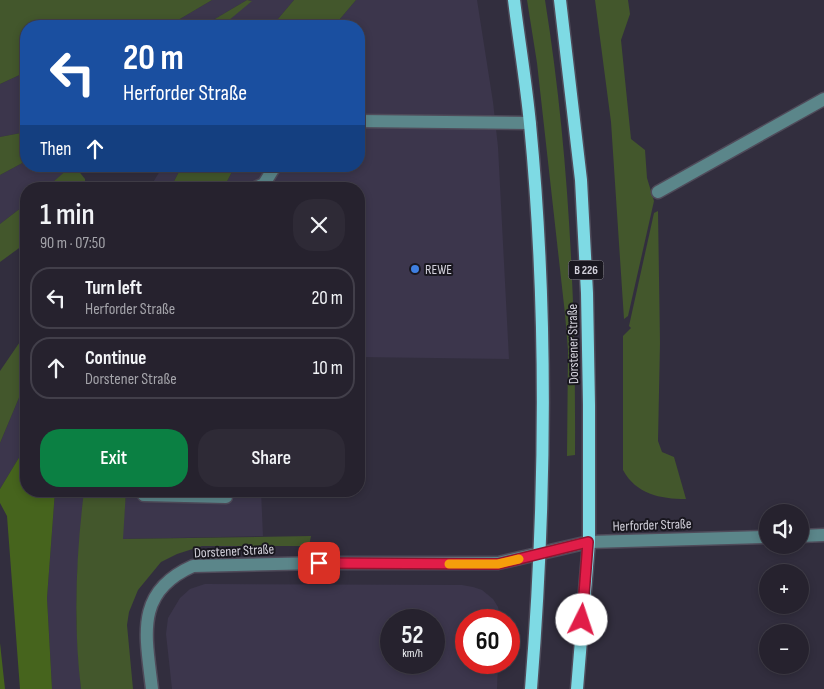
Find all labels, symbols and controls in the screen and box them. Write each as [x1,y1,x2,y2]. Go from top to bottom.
text: 20 m [123,37,184,80]
icon: left [40,40,105,105]
text: Herforder Straße [123,80,247,107]
icon: ahead [81,135,109,163]
text: Then [40,138,71,161]
text: 1 min [40,197,95,233]
button: close [293,199,345,251]
text: 90 m · 07:50 [40,234,105,253]
road number: B 226 [568,260,604,280]
place label: REWE [425,261,452,278]
marker: REWE [409,263,421,275]
text: Turn left [85,277,142,300]
icon: left [42,284,70,312]
text: 20 m [311,287,343,310]
text: Herforder Straße [85,300,175,319]
street label: Dorstener Straße [564,304,582,384]
text: Continue [85,347,146,370]
icon: ahead [42,354,70,382]
text: 10 m [313,357,343,380]
text: Dorstener Straße [85,370,177,389]
button: Exit [40,429,188,487]
button: Share [198,429,345,487]
map controls [759,504,809,674]
button: sound [759,504,809,554]
street label: Herforder Straße [612,515,692,535]
street label: Dorstener Straße [194,540,274,562]
pin [298,542,340,584]
icon: arrive [305,549,333,577]
button: + [759,564,809,614]
position arrow [555,593,607,645]
speed limit sign: 60 [455,609,520,674]
text: 52 [402,620,423,651]
button: − [759,624,809,674]
text: km/h [402,646,423,661]

